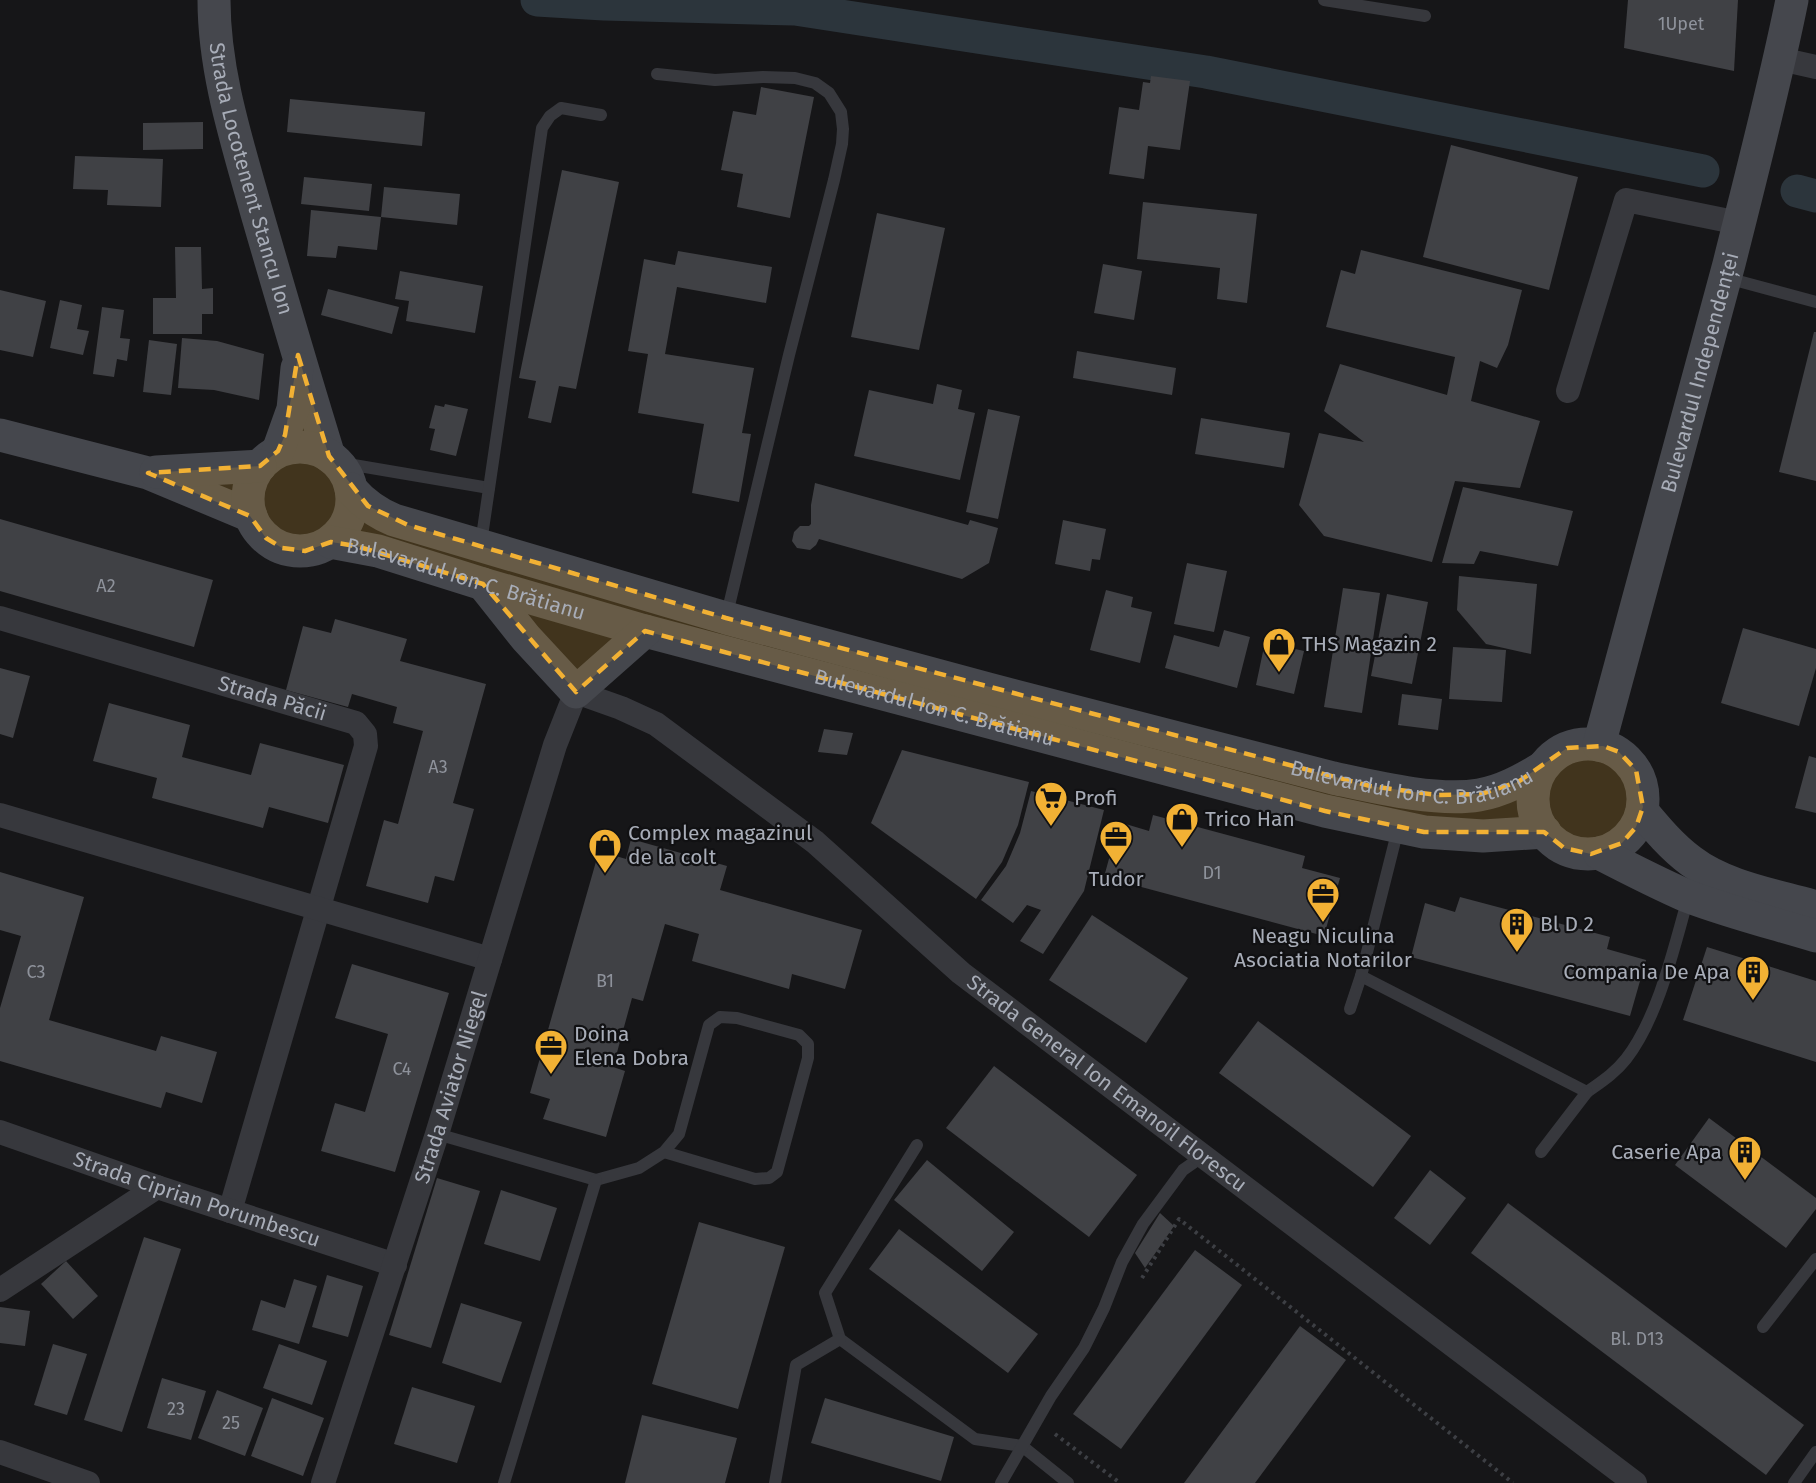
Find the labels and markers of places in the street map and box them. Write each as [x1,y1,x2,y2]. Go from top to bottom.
shop icon: THS Magazin 2 [1261,626,1297,673]
place label: THS Magazin 2 [1302,631,1437,657]
supermarket icon: Profi [1033,780,1069,827]
place label: Profi [1074,785,1118,811]
shop icon: Trico Han [1164,801,1200,848]
place label: Trico Han [1205,806,1295,832]
office icon: Tudor [1098,819,1134,866]
place label: Complex magazinul de la colt [628,820,812,870]
shop icon: Complex magazinul de la colt [587,827,623,874]
place label: Tudor [1088,866,1144,892]
office icon: Neagu Niculina Asociatia Notarilor [1305,876,1341,923]
building icon: Bl D 2 [1499,906,1535,953]
place label: Bl D 2 [1540,911,1594,937]
place label: Neagu Niculina Asociatia Notarilor [1234,923,1412,973]
building icon: Compania De Apa [1735,954,1771,1001]
place label: Compania De Apa [1563,959,1730,985]
place label: Doina Elena Dobra [574,1021,689,1071]
office icon: Doina Elena Dobra [533,1028,569,1075]
building icon: Caserie Apa [1727,1134,1763,1181]
place label: Caserie Apa [1611,1139,1722,1165]

